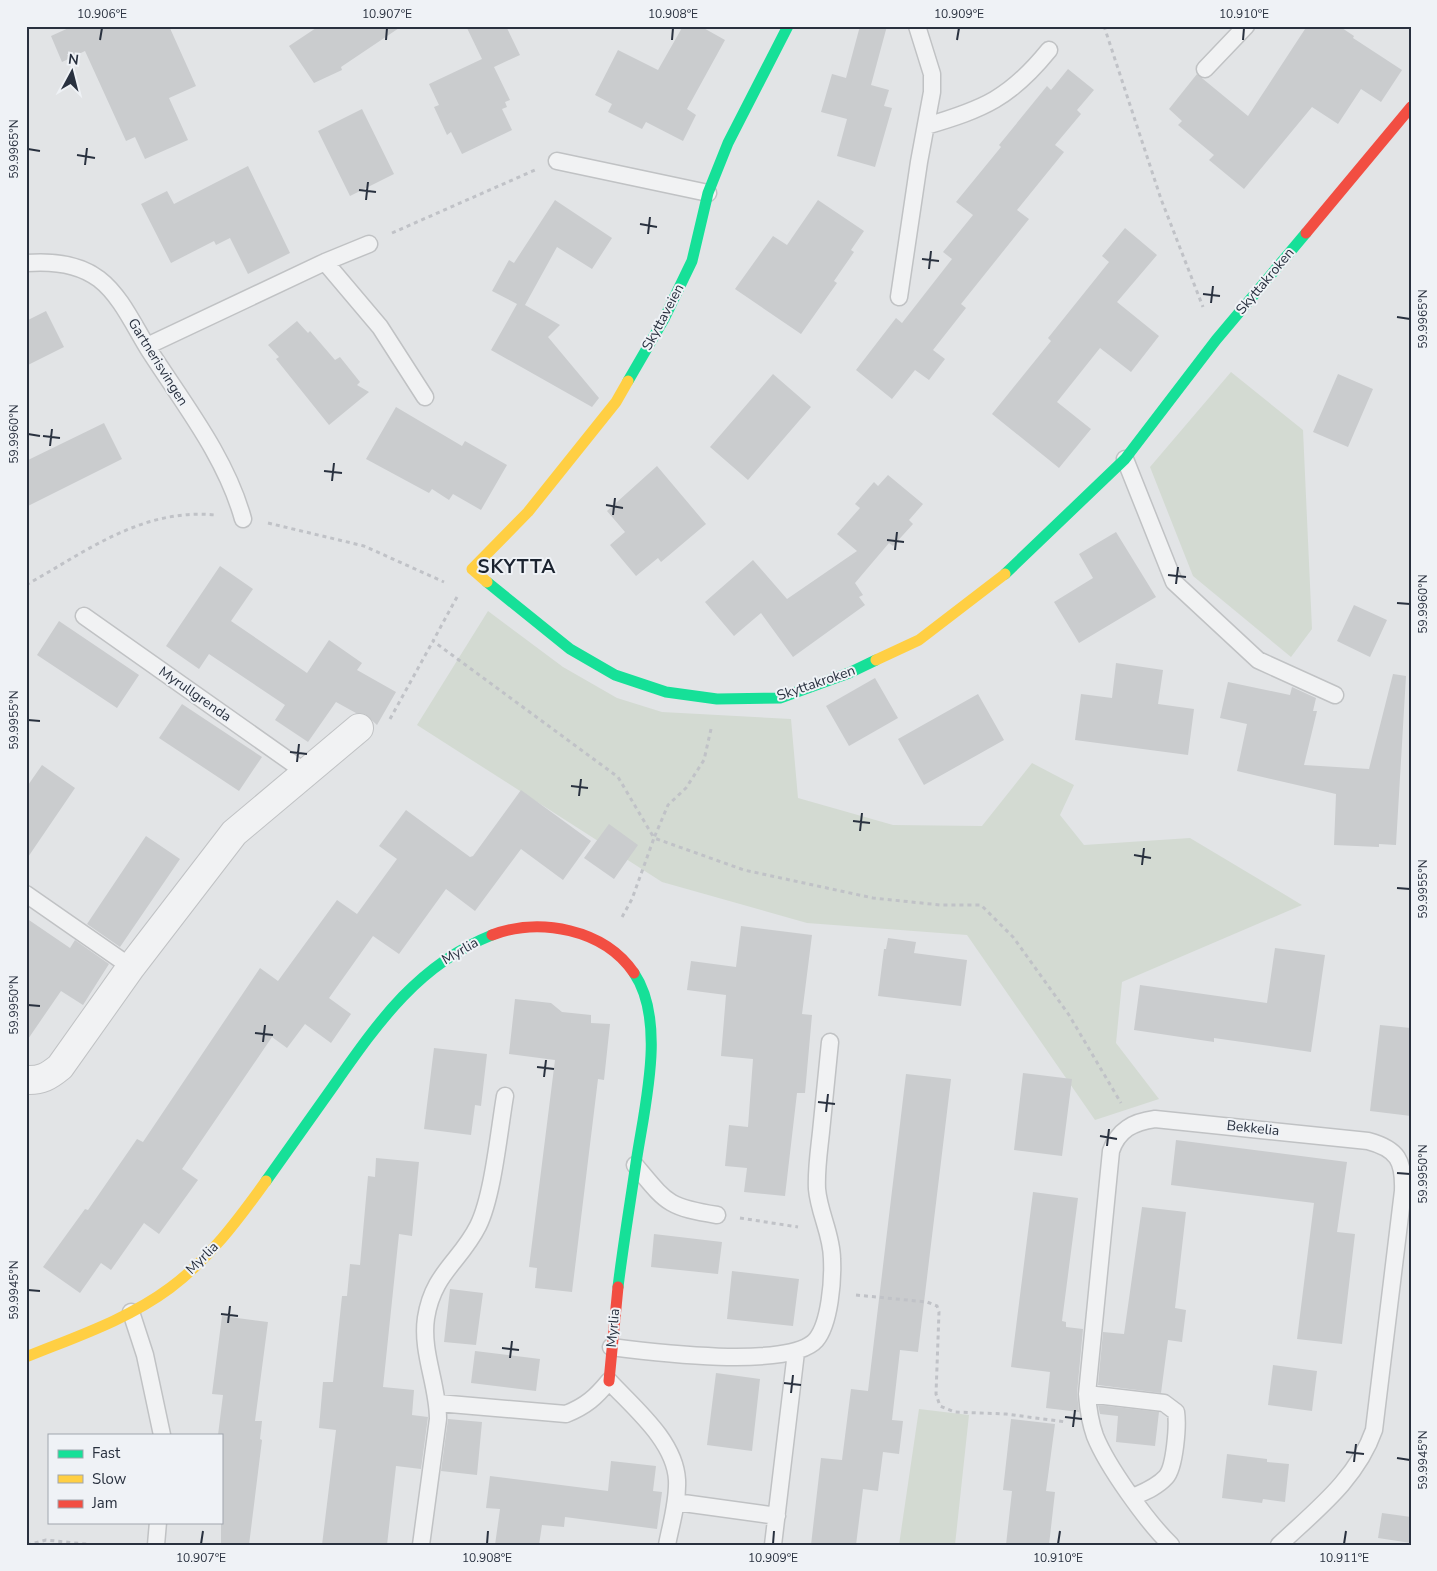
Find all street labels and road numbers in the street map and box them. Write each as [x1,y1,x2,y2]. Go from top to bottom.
street label: Skyttakroken [1231,244,1299,318]
street label: Skyttaveien [638,280,688,354]
street label: Gartnerisvingen [123,315,193,409]
street label: Skyttakroken [774,661,858,705]
street label: Myrullgrenda [155,662,235,726]
street label: Myrlia [438,933,482,969]
street label: Bekkelia [1226,1116,1280,1140]
street label: Myrlia [181,1237,223,1279]
street label: Myrlia [602,1308,624,1348]

